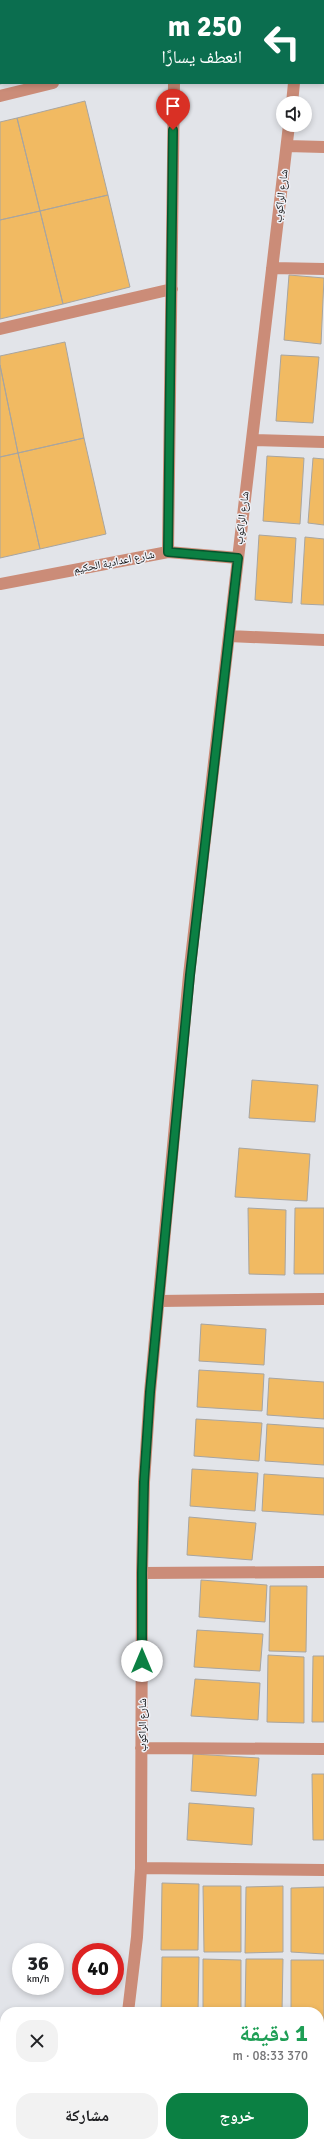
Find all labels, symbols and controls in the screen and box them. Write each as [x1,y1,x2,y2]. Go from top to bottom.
text: 250 m [168,10,242,44]
icon: left [256,16,308,68]
text: انعطف يسارًا [161,46,242,68]
pin [156,89,190,130]
icon: arrive [162,95,184,117]
map controls [276,96,312,132]
button: sound [276,96,312,132]
street label: شارع الراكوب [271,169,291,223]
street label: شارع الراكوب [232,491,252,545]
street label: شارع اعدادية الحكيم [72,548,156,577]
position arrow [121,1640,163,1682]
street label: شارع الراكوب [136,1698,149,1752]
speed limit sign: 40 [72,1943,124,1995]
text: 36 [27,1951,49,1976]
text: km/h [27,1973,49,1985]
text: 1 دقيقة [239,2018,308,2048]
button: close [16,2020,58,2062]
text: 370 m · 08:33 [232,2048,308,2064]
button: مشاركة [16,2093,158,2139]
button: خروج [166,2093,308,2139]

